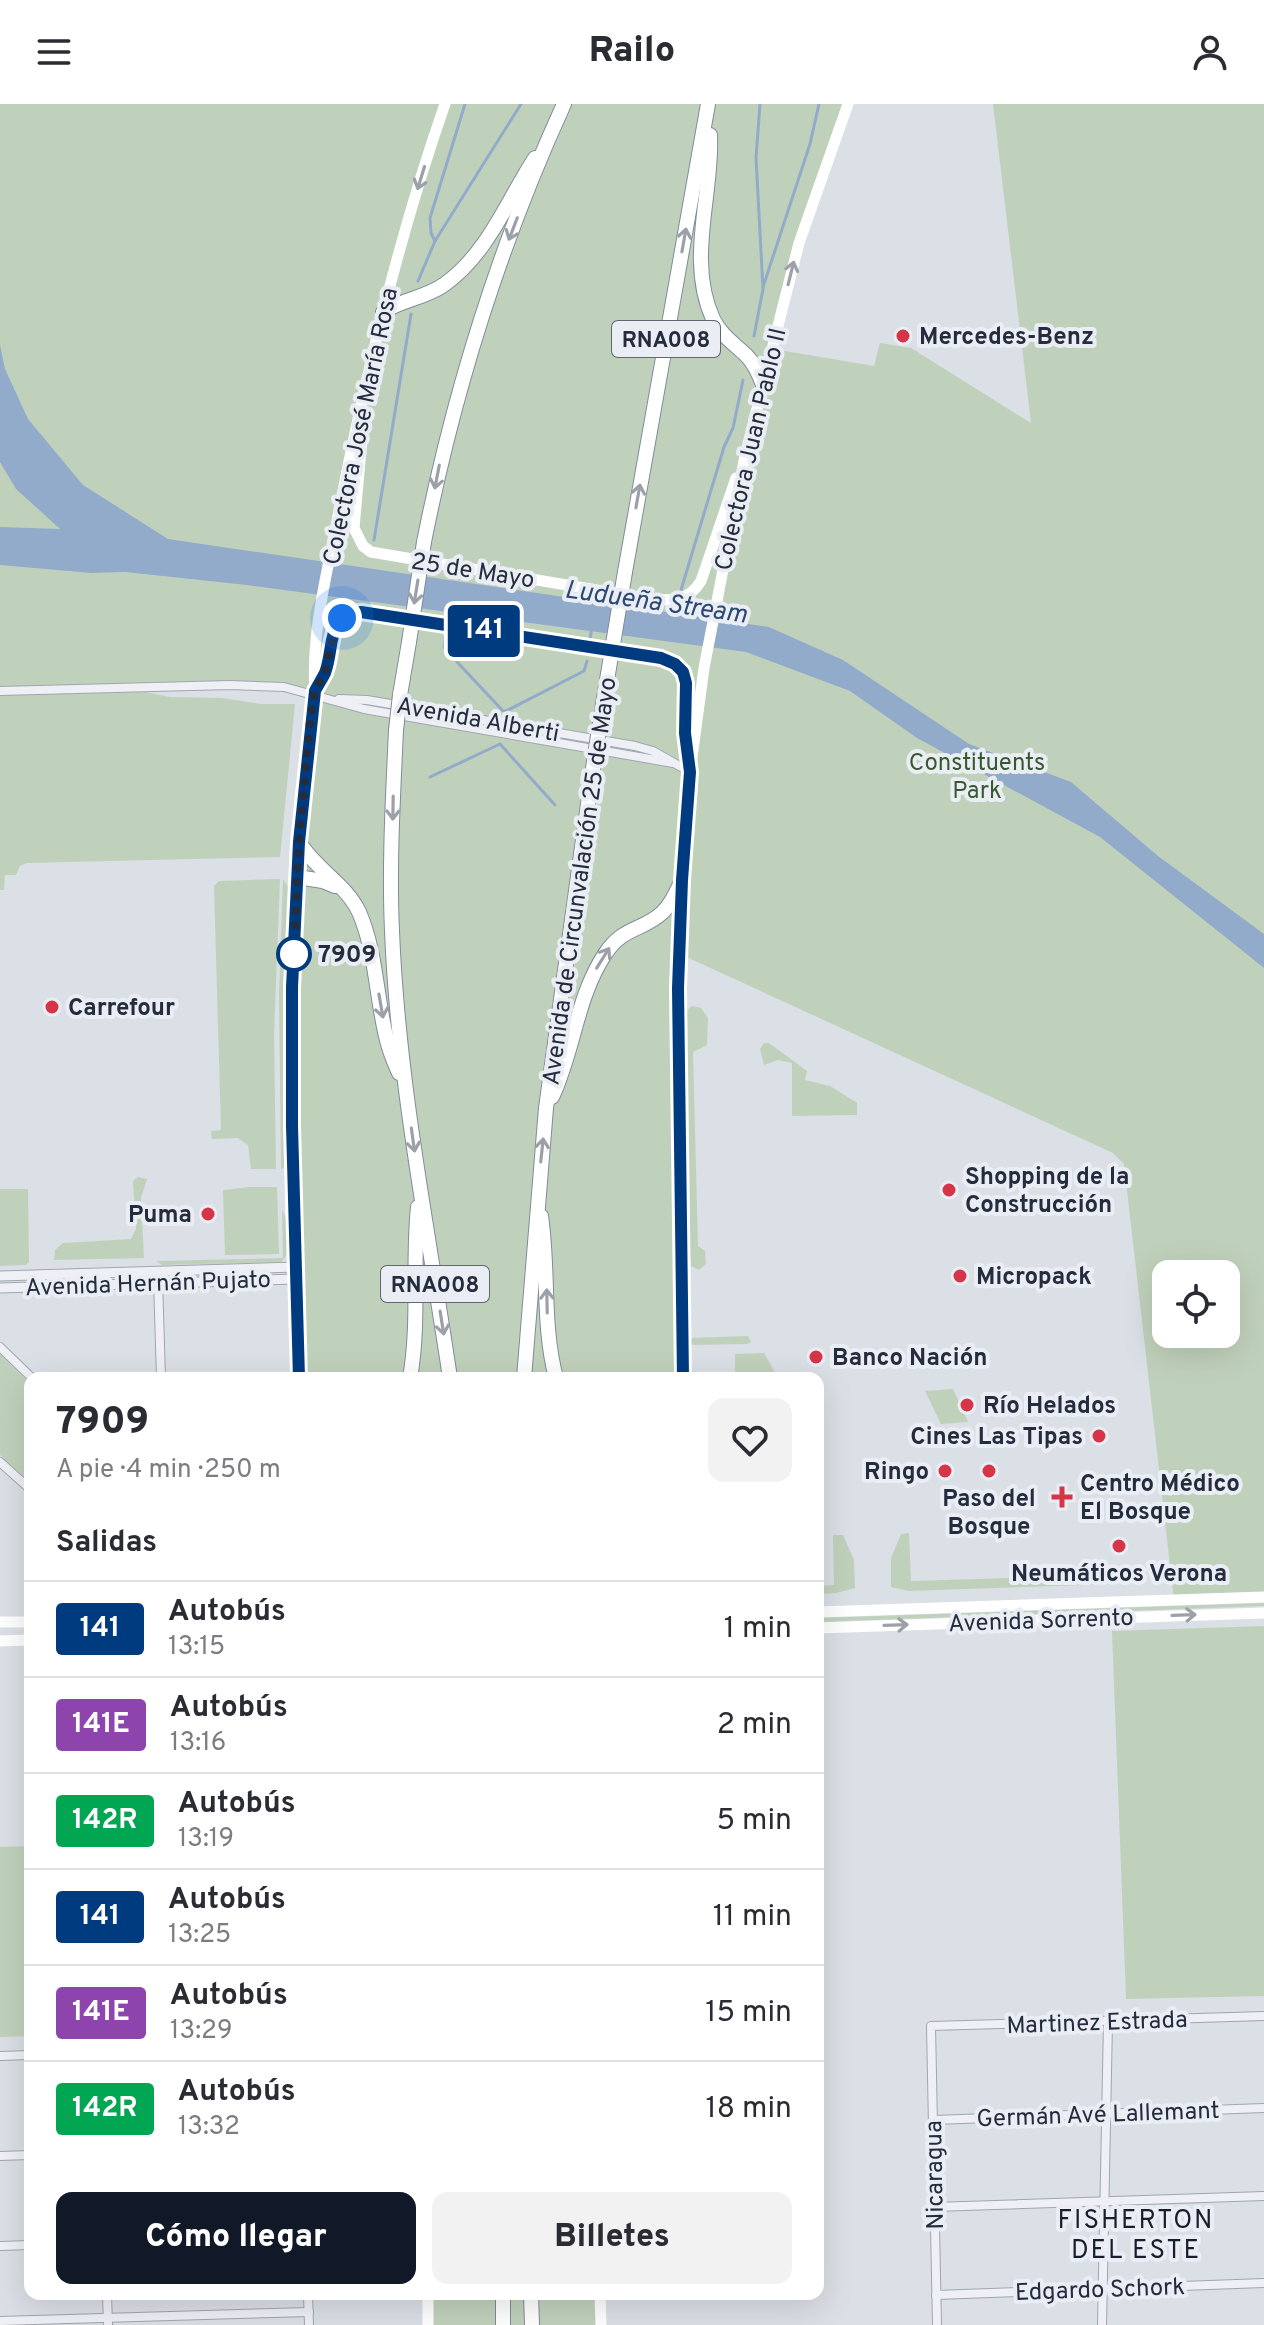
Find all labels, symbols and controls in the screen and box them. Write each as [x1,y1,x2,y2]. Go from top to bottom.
text: Railo [589,29,675,75]
icon: menu [32,30,76,74]
icon: person [1188,30,1232,74]
one-way arrow [413,165,428,191]
one-way arrow [505,216,519,241]
one-way arrow [677,227,692,253]
one-way arrow [784,260,799,286]
street label: Colectora José María Rosa [318,285,406,568]
road number: RNA008 [612,321,720,357]
place label: Mercedes-Benz [919,323,1094,353]
street label: Colectora Juan Pablo II [709,325,794,574]
marker: Mercedes-Benz [894,327,912,345]
one-way arrow [429,464,444,490]
one-way arrow [632,483,647,509]
street label: 25 de Mayo [409,547,536,597]
water label: Ludueña Stream [562,574,750,633]
one-way arrow [408,579,423,604]
your location [322,598,362,638]
line badge: 141 [438,605,530,657]
text: 141 [464,613,504,649]
street label: Avenida de Circunvalación 25 de Mayo [537,675,624,1087]
street label: Avenida Alberti [394,692,561,750]
park label: Constituents Park [909,749,1045,807]
one-way arrow [385,794,400,821]
marker: 7909 [277,937,311,971]
place label: 7909 [318,941,376,971]
one-way arrow [595,947,611,970]
one-way arrow [374,993,389,1018]
place label: Carrefour [68,994,175,1024]
marker: Carrefour [43,998,61,1016]
one-way arrow [406,1127,421,1153]
one-way arrow [535,1137,550,1164]
place label: Shopping de la Construcción [965,1163,1129,1221]
marker: Shopping de la Construcción [940,1181,958,1199]
place label: Puma [128,1201,192,1231]
marker: Puma [199,1205,217,1223]
map controls [1152,1260,1240,1348]
button: locate [1152,1260,1240,1348]
place label: Micropack [976,1263,1092,1293]
street label: Avenida Hernán Pujato [25,1266,272,1304]
road number: RNA008 [381,1266,489,1302]
marker: Micropack [951,1267,969,1285]
one-way arrow [539,1288,555,1315]
one-way arrow [435,1310,450,1335]
place label: Banco Nación [832,1344,987,1374]
marker: Banco Nación [807,1348,825,1366]
place label: Río Helados [983,1392,1116,1422]
marker: Río Helados [958,1396,976,1414]
button: heart [708,1398,792,1482]
text: 7909 [56,1399,149,1448]
place label: Cines Las Tipas [910,1423,1083,1453]
marker: Cines Las Tipas [1090,1427,1108,1445]
text: A pie · 4 min · 250 m [56,1454,281,1487]
place label: Ringo [864,1458,929,1488]
marker: Ringo [936,1462,954,1480]
marker: Paso del Bosque [980,1462,998,1480]
place label: Centro Médico El Bosque [1080,1470,1240,1528]
place label: Paso del Bosque [942,1485,1036,1543]
marker: Centro Médico El Bosque [1051,1486,1073,1508]
text: Salidas [56,1525,157,1562]
marker: Neumáticos Verona [1110,1537,1128,1555]
place label: Neumáticos Verona [1011,1560,1227,1590]
text: Autobús [168,1594,286,1631]
street label: Avenida Sorrento [948,1604,1134,1640]
one-way arrow [1170,1608,1197,1623]
text: 141 [80,1611,120,1647]
text: 1 min [724,1611,792,1648]
one-way arrow [882,1618,909,1633]
text: 13:15 [168,1631,225,1664]
text: Autobús [170,1690,288,1727]
text: 141E [72,1707,130,1743]
text: 2 min [717,1707,792,1744]
text: 13:16 [170,1727,226,1760]
text: Autobús [178,1786,295,1823]
text: 142R [72,1803,138,1839]
text: 5 min [716,1803,792,1840]
text: 13:19 [178,1823,234,1856]
text: Autobús [168,1882,286,1919]
text: 141 [80,1899,120,1935]
text: 11 min [713,1899,792,1936]
text: 13:25 [168,1919,231,1952]
text: Autobús [170,1978,288,2015]
text: 141E [72,1995,130,2031]
text: 15 min [705,1995,792,2032]
street label: Martinez Estrada [1006,2006,1188,2042]
text: 13:29 [170,2015,232,2048]
text: Autobús [178,2074,295,2111]
text: 142R [72,2091,138,2127]
text: 18 min [706,2091,792,2128]
street label: Germán Avé Lallemant [976,2097,1220,2135]
text: 13:32 [178,2111,240,2144]
street label: Nicaragua [920,2120,952,2230]
button: Cómo llegar [56,2192,416,2284]
button: Billetes [432,2192,792,2284]
district label: FISHERTON DEL ESTE [1057,2205,1215,2268]
street label: Edgardo Schork [1015,2273,1186,2309]

